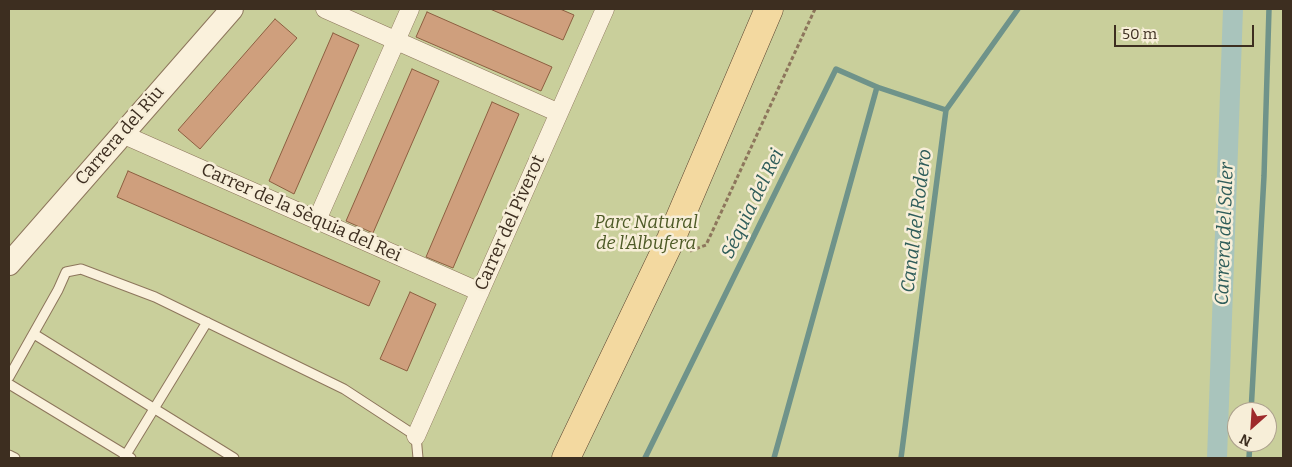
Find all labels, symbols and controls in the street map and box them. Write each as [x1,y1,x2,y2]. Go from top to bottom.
scale bar [1117,15,1257,47]
text: 50 m [1122,25,1157,43]
street label: Carrera del Riu [71,82,169,190]
water label: Séquia del Rei [717,145,789,263]
water label: Canal del Rodero [897,148,937,294]
street label: Carrer del Piverot [470,152,550,294]
street label: Carrer de la Sèquia del Rei [198,159,404,267]
water label: Carrera del Saler [1211,162,1239,306]
park label: Parc Natural de l'Albufera [594,212,698,254]
north arrow [1227,402,1277,452]
text: N [1237,430,1254,450]

